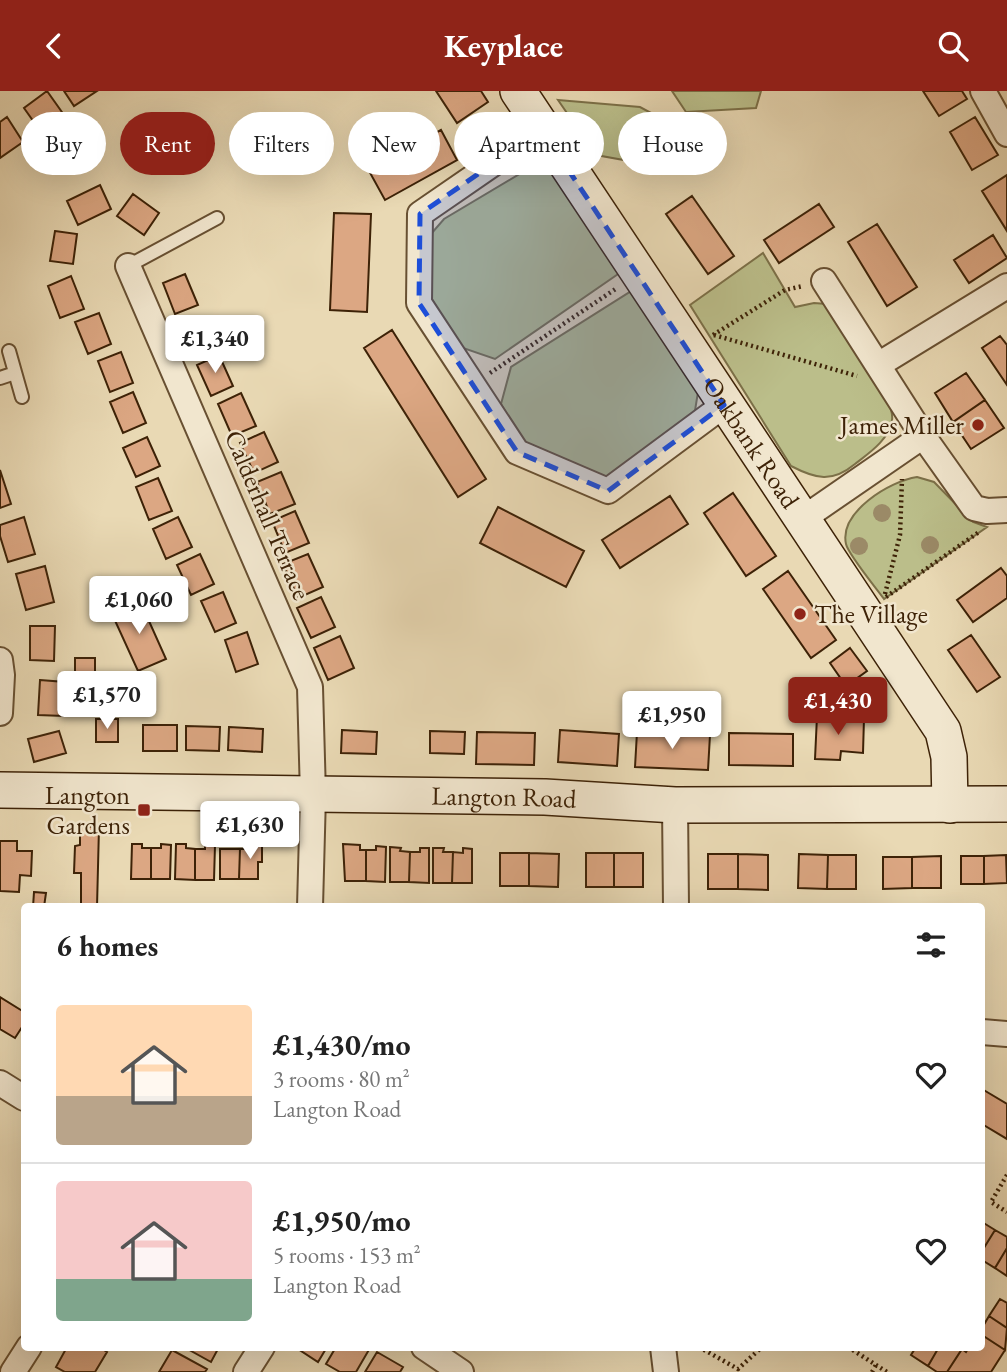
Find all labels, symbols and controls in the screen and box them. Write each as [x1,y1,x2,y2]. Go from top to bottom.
text: Keyplace [444,25,563,67]
icon: back [35,27,73,65]
icon: search [934,27,972,65]
chip: Buy [21,112,106,175]
chip: Rent [120,112,215,175]
chip: Filters [229,112,334,175]
chip: New [348,112,440,175]
chip: Apartment [454,112,604,175]
chip: House [618,112,727,175]
pin: £1,340 [158,315,272,375]
text: £1,340 [181,323,249,353]
street label: Oakbank Road [695,370,808,516]
place label: James Miller [838,408,964,442]
marker: James Miller [970,417,986,433]
street label: Calderhall Terrace [217,425,319,605]
pin: £1,060 [82,577,196,636]
text: £1,060 [105,584,173,614]
place label: The Village [814,597,928,631]
marker: The Village [792,606,808,622]
pin: £1,570 [50,671,164,731]
pin: £1,430 [781,677,895,737]
text: £1,570 [73,679,141,709]
text: £1,430 [804,685,872,715]
pin: £1,950 [615,691,729,751]
text: £1,950 [638,699,706,729]
place label: Langton Gardens [45,778,130,842]
street label: Langton Road [431,779,578,816]
pin: £1,630 [193,801,307,861]
marker: Langton Gardens [136,802,152,818]
text: £1,630 [216,809,284,839]
text: 6 homes [56,926,158,965]
icon: filters [912,926,950,964]
text: £1,430/mo [273,1025,411,1064]
icon: home [112,1033,196,1117]
icon: heart [912,1056,950,1094]
text: 3 rooms · 80 m² [273,1064,410,1094]
text: Langton Road [273,1094,401,1124]
text: £1,950/mo [273,1201,411,1240]
icon: home [112,1209,196,1293]
icon: heart [912,1232,950,1270]
text: 5 rooms · 153 m² [273,1240,421,1270]
text: Langton Road [273,1270,401,1300]

